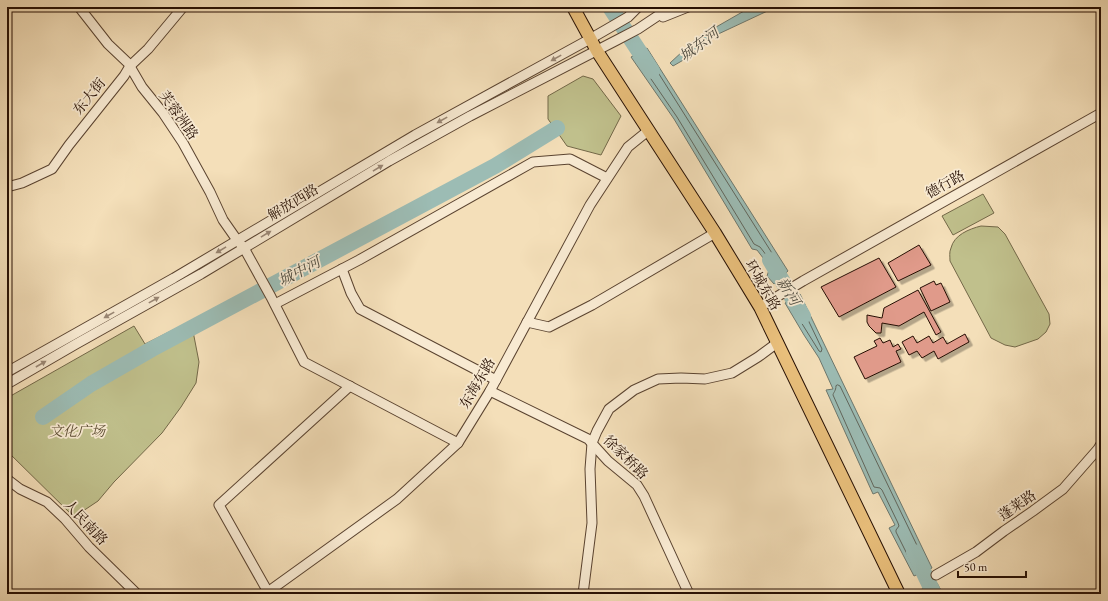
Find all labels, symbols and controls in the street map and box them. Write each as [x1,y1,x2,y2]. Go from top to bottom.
water label: 城东河 [675,21,725,65]
one-way arrow [550,54,562,61]
street label: 东大街 [69,74,109,118]
street label: 芙蓉洲路 [156,87,202,143]
one-way arrow [436,117,448,123]
one-way arrow [372,164,384,171]
street label: 德行路 [922,166,968,202]
street label: 解放西路 [264,180,322,224]
one-way arrow [260,231,272,238]
one-way arrow [215,246,227,253]
water label: 城中河 [275,251,326,290]
street label: 环城东路 [741,256,785,314]
water label: 新河 [773,273,807,311]
one-way arrow [148,297,160,304]
one-way arrow [103,311,114,318]
street label: 东海东路 [455,354,499,412]
one-way arrow [35,361,47,368]
park label: 文化广场 [49,422,106,440]
street label: 徐家桥路 [600,431,652,483]
street label: 蓬莱路 [995,486,1039,524]
street label: 人民南路 [60,495,112,549]
scale bar [958,553,1026,579]
text: 50 m [964,559,988,575]

